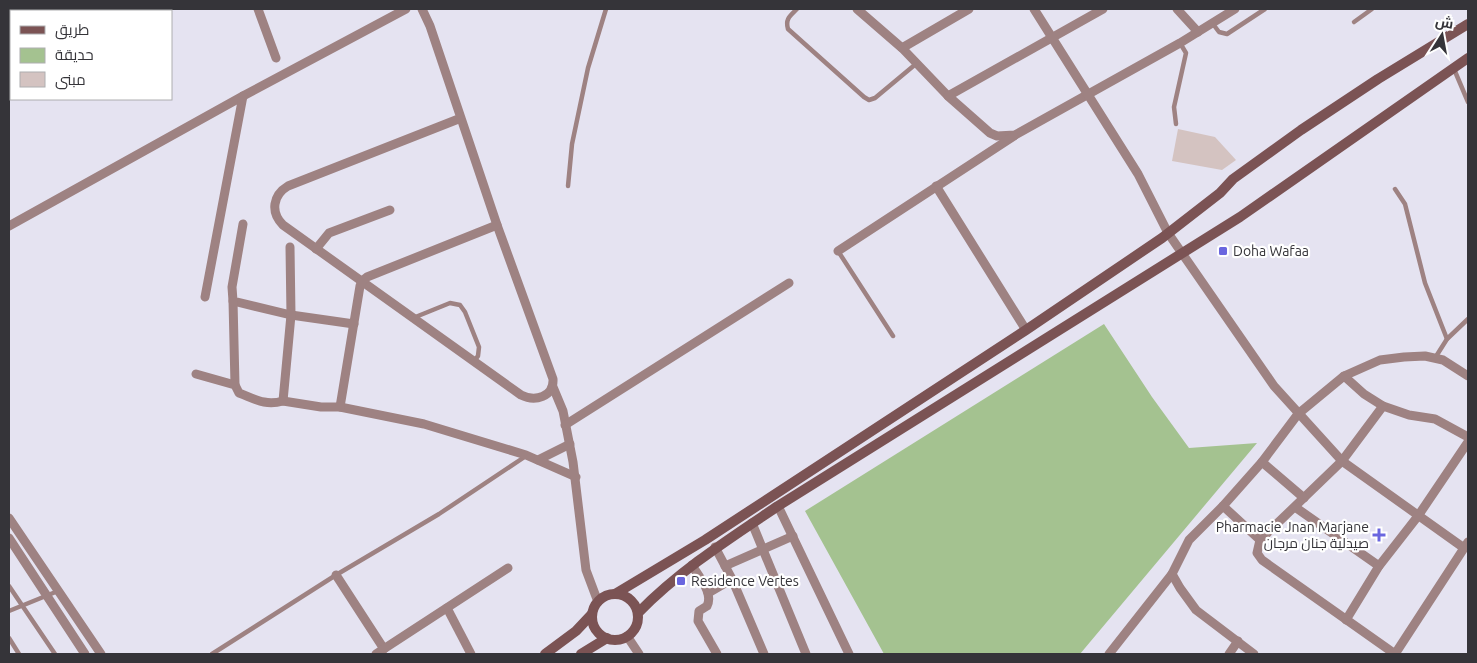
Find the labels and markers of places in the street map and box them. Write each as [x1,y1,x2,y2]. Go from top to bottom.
place label: Doha Wafaa [1233,243,1309,259]
marker: Doha Wafaa [1217,245,1229,257]
place label: Pharmacie Jnan Marjane صيدلية جنان مرجان [1216,519,1369,551]
marker: Pharmacie Jnan Marjane صيدلية جنان مرجان [1373,529,1385,541]
place label: Residence Vertes [691,573,799,589]
marker: Residence Vertes [675,575,687,587]

